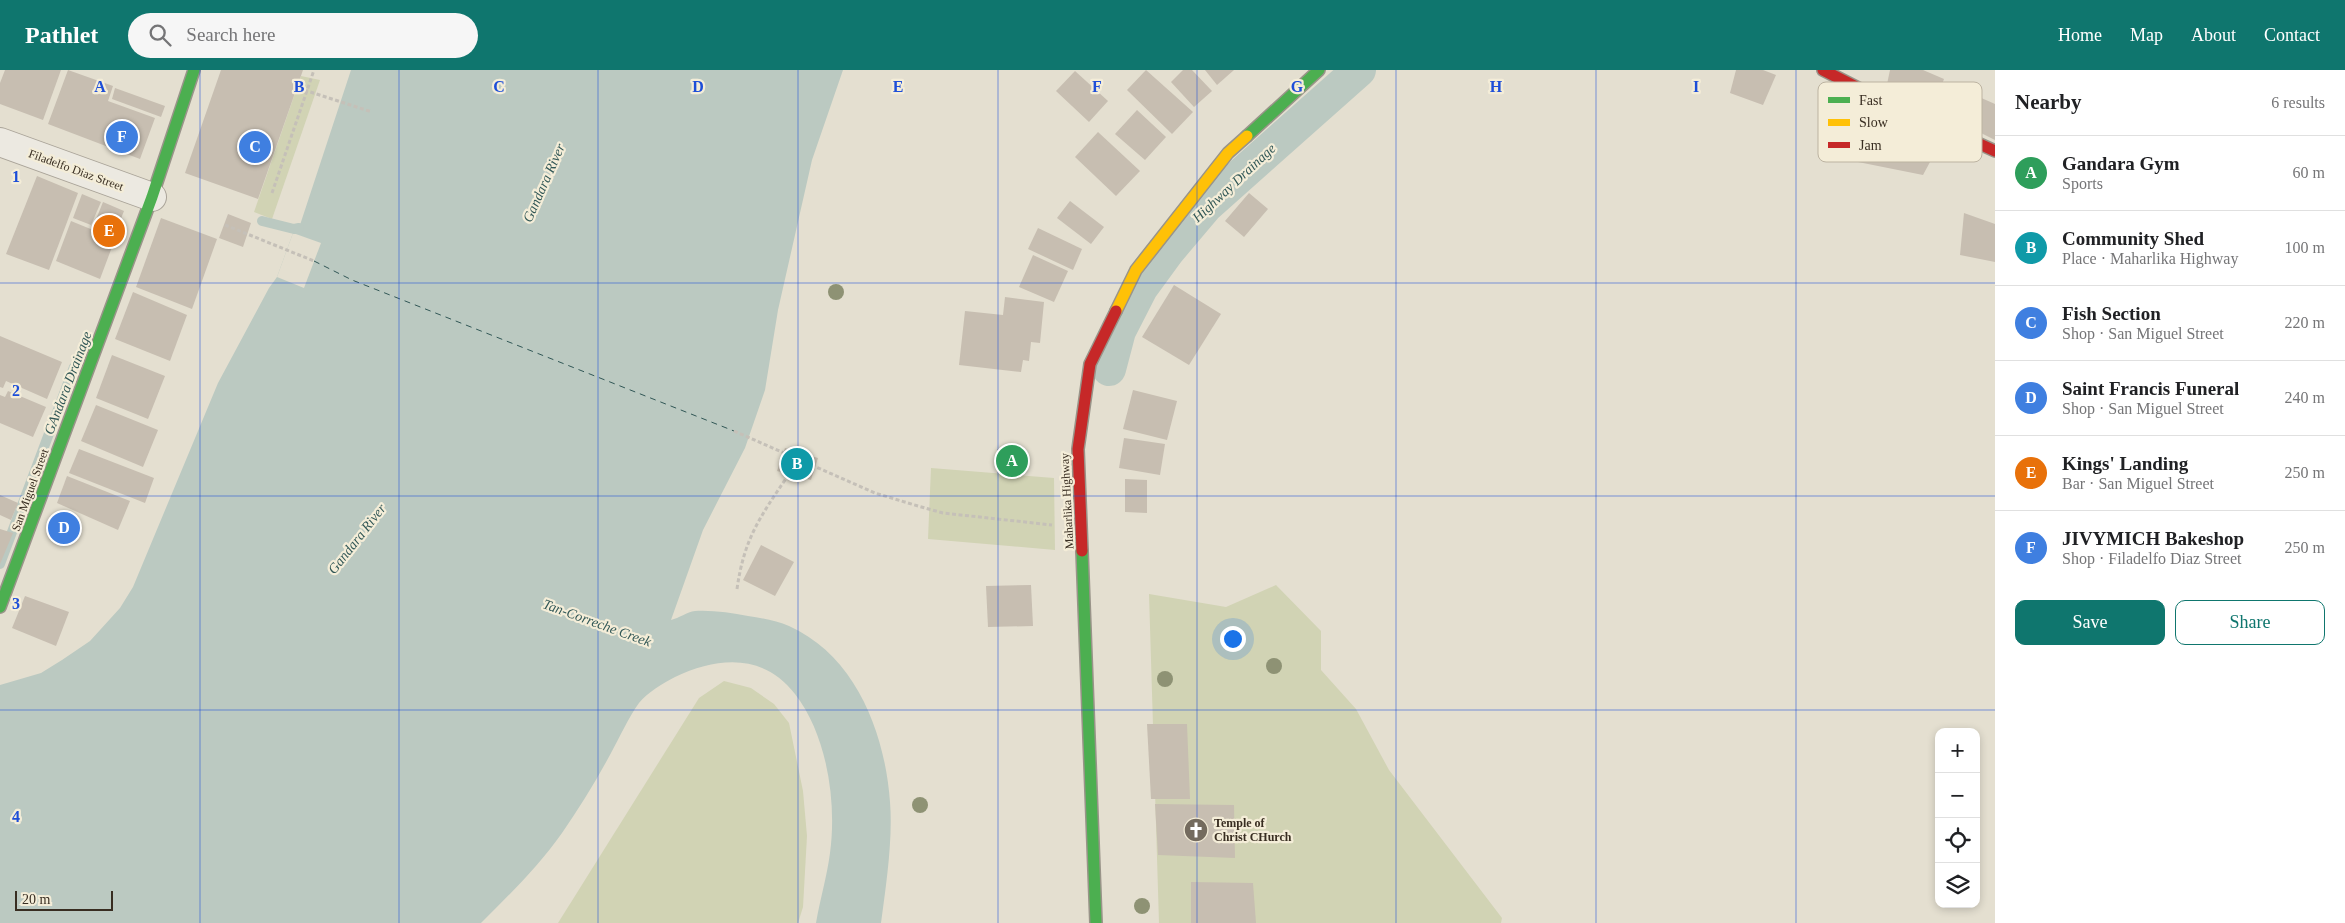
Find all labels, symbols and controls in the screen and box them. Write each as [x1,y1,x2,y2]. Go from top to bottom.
search box [128,13,478,58]
icon: search [146,21,174,49]
text: Pathlet [25,22,98,48]
text: Search here [186,24,275,45]
text: Home [2058,25,2102,45]
text: Map [2130,25,2163,45]
text: About [2191,25,2236,45]
text: Contact [2264,25,2320,45]
text: A [94,78,106,95]
text: B [294,78,305,95]
text: C [493,78,505,95]
text: D [692,78,704,95]
text: E [893,78,903,95]
text: F [1092,78,1102,95]
text: G [1291,78,1304,95]
text: H [1490,78,1503,95]
text: I [1693,78,1699,95]
legend [1818,82,1982,162]
text: Nearby [2015,90,2082,114]
text: Fast [1859,93,1882,108]
text: 6 results [2271,94,2325,111]
text: Slow [1859,115,1889,130]
pin: F [106,118,138,156]
pin: C [239,128,271,166]
text: Jam [1859,138,1882,153]
water label: Gandara River [520,141,568,225]
water label: Highway Drainage [1189,141,1279,226]
street label: Filadelfo Diaz Street [27,146,126,194]
text: Gandara Gym [2062,153,2180,174]
text: A [2025,164,2037,181]
text: 60 m [2293,164,2325,181]
text: 1 [12,168,20,185]
text: Sports [2062,175,2103,192]
pin: E [93,212,125,250]
text: Community Shed [2062,228,2204,249]
text: B [2026,239,2036,256]
text: 100 m [2285,239,2325,256]
text: Place · Maharlika Highway [2062,250,2238,267]
text: Fish Section [2062,303,2161,324]
text: C [2025,314,2037,331]
text: 220 m [2285,314,2325,331]
text: Shop · San Miguel Street [2062,325,2224,342]
water label: GAndara Drainage [41,329,95,437]
text: Saint Francis Funeral [2062,378,2239,399]
text: 2 [12,382,20,399]
text: D [2025,389,2037,406]
text: 240 m [2285,389,2325,406]
text: Shop · San Miguel Street [2062,400,2224,417]
pin: A [996,442,1028,480]
pin: B [781,445,813,483]
street label: San Miguel Street [9,446,52,533]
street label: Maharlika Highway [1057,453,1077,549]
text: Kings' Landing [2062,453,2188,474]
text: E [2026,464,2036,481]
text: 250 m [2285,464,2325,481]
text: Bar · San Miguel Street [2062,475,2214,492]
water label: Gandara River [325,501,389,577]
pin: D [48,509,80,547]
text: JIVYMICH Bakeshop [2062,528,2244,549]
text: F [2026,539,2036,556]
text: 250 m [2285,539,2325,556]
text: Shop · Filadelfo Diaz Street [2062,550,2242,567]
text: 3 [12,595,20,612]
water label: Tan-Correche Creek [541,596,654,650]
button: Save [2015,600,2165,645]
button: Share [2175,600,2325,645]
your location [1220,626,1246,652]
map controls [1935,728,1980,908]
button: + [1935,728,1980,773]
button: − [1935,773,1980,818]
text: 4 [12,808,20,825]
place label: Temple of Christ CHurch [1214,816,1292,844]
church icon: Temple of Christ CHurch [1183,817,1209,843]
button: locate [1935,818,1980,863]
button: layers [1935,863,1980,908]
scale bar [15,888,112,911]
text: 20 m [22,892,50,907]

